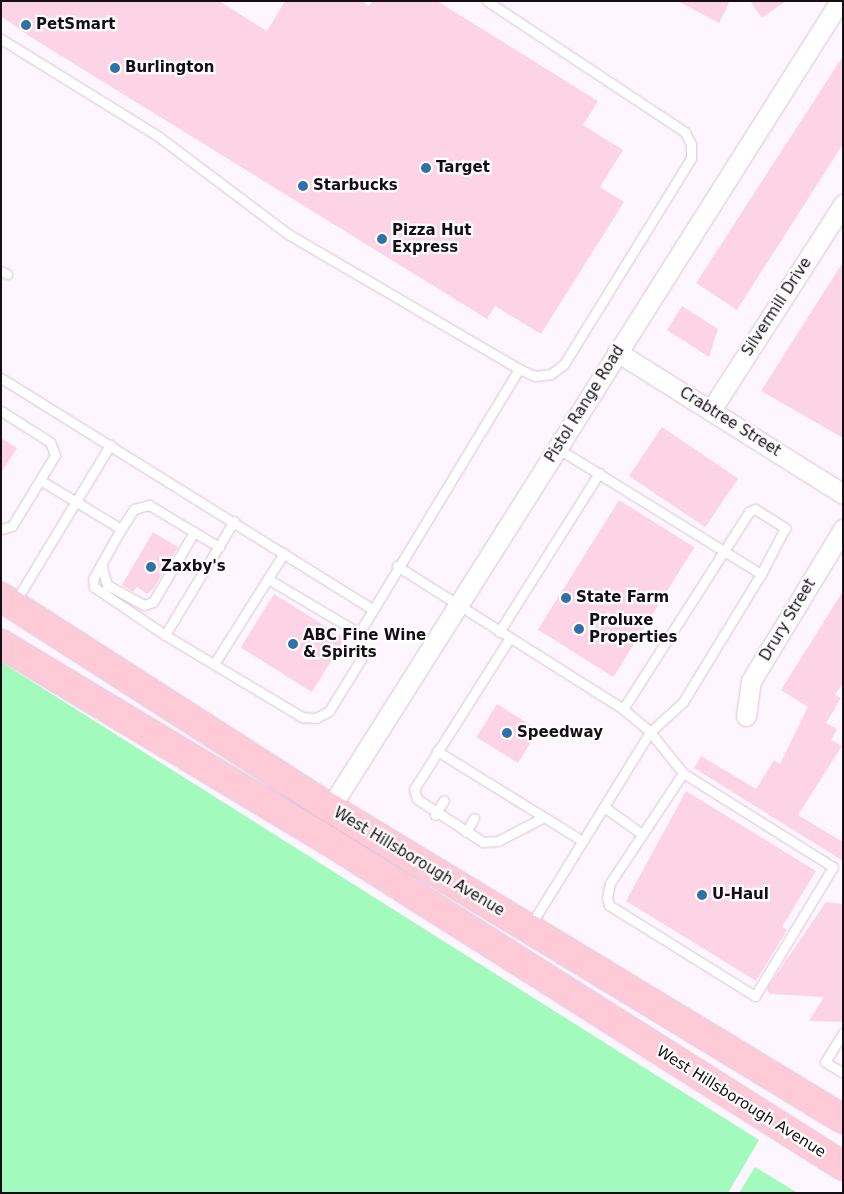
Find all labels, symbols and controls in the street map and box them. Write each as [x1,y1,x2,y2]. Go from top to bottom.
place label: PetSmart [36,16,115,34]
marker: PetSmart [20,19,32,31]
place label: Burlington [125,59,214,77]
marker: Burlington [109,62,121,74]
place label: Target [436,159,490,177]
marker: Target [420,162,432,174]
place label: Starbucks [313,177,398,195]
marker: Starbucks [297,180,309,192]
place label: Pizza Hut Express [392,221,471,256]
marker: Pizza Hut Express [376,233,388,245]
street label: Silvermill Drive [738,254,816,360]
street label: Pistol Range Road [542,342,628,466]
street label: Crabtree Street [676,384,784,460]
place label: Zaxby's [161,558,226,576]
marker: Zaxby's [145,561,157,573]
street label: Drury Street [756,576,820,664]
place label: State Farm [576,589,669,607]
marker: State Farm [560,592,572,604]
place label: Proluxe Properties [589,611,677,646]
marker: Proluxe Properties [573,623,585,635]
place label: ABC Fine Wine & Spirits [303,626,426,661]
marker: ABC Fine Wine & Spirits [287,638,299,650]
place label: Speedway [517,724,603,742]
marker: Speedway [501,727,513,739]
street label: West Hillsborough Avenue [330,804,508,920]
place label: U-Haul [712,886,769,904]
marker: U-Haul [696,889,708,901]
street label: West Hillsborough Avenue [653,1042,829,1162]

